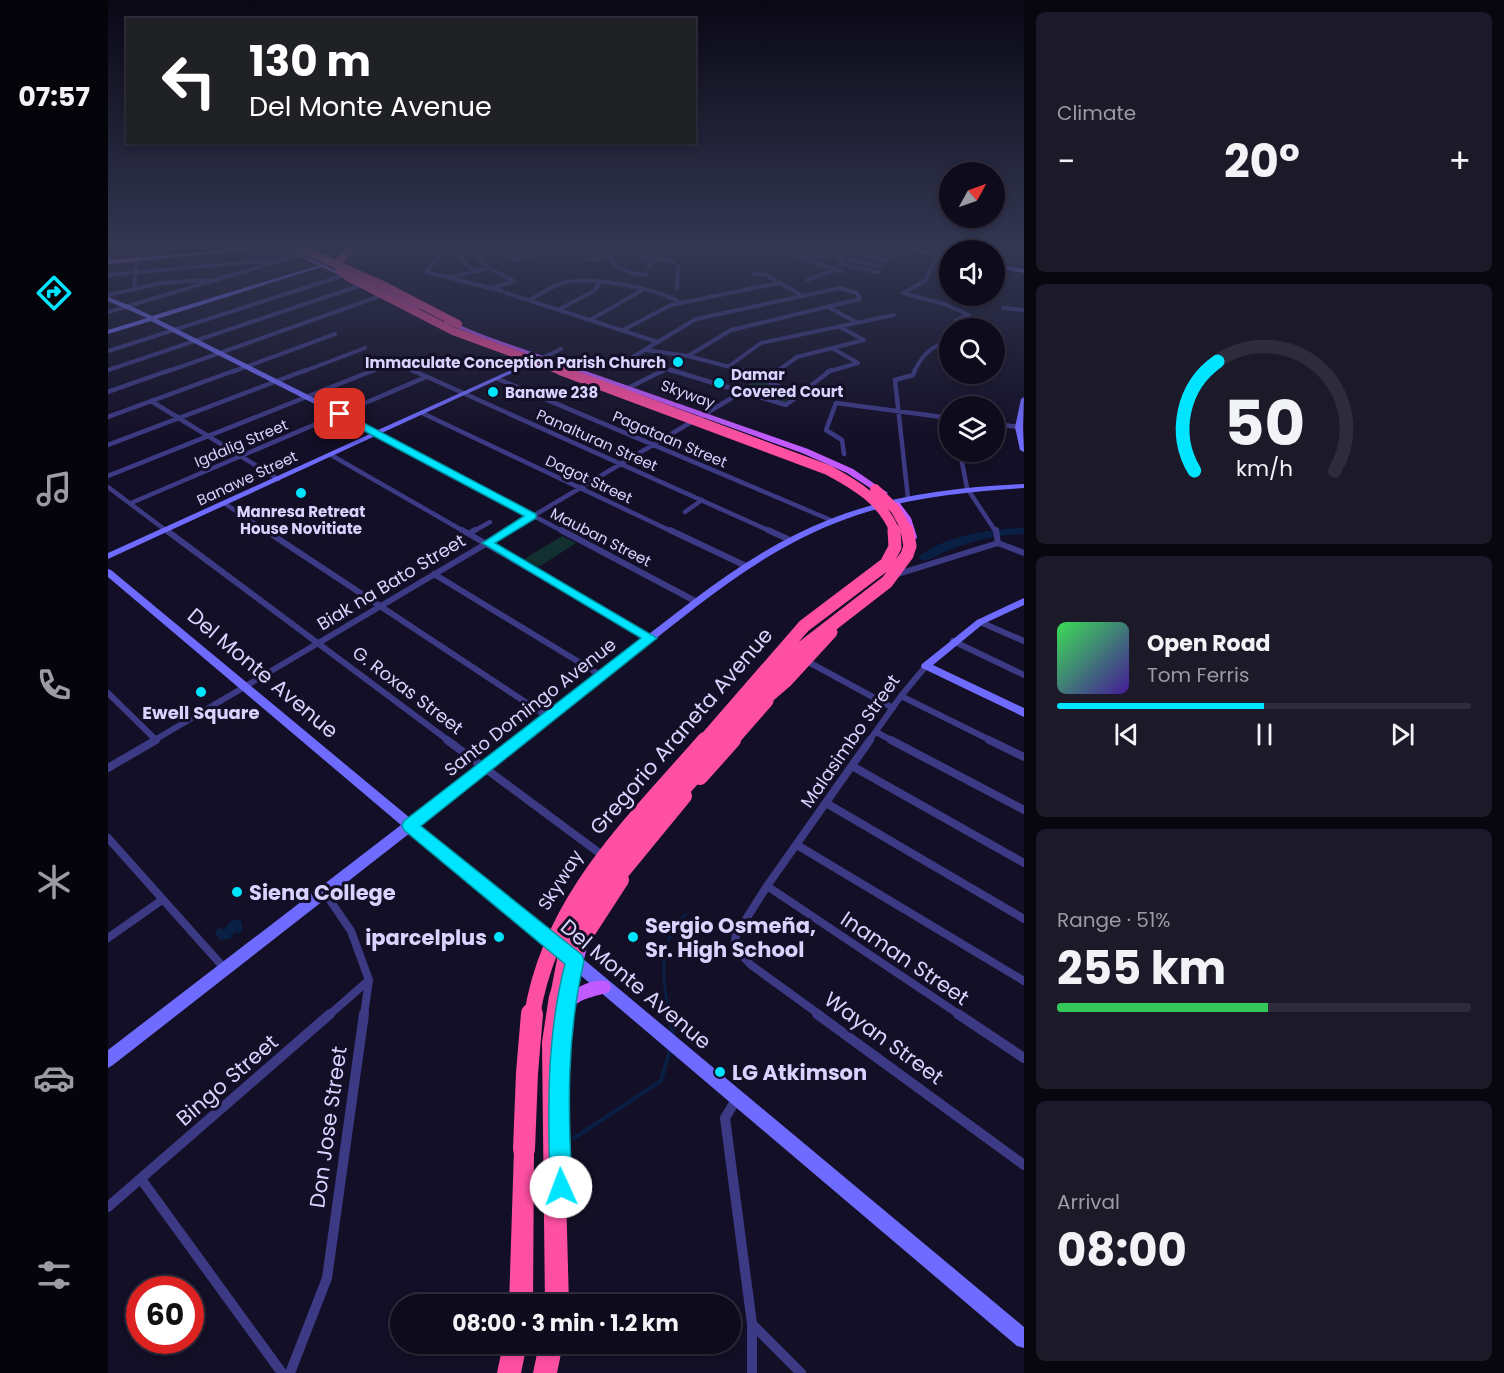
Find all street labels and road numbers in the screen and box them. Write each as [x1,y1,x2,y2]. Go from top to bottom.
street label: Skyway [658,375,718,414]
street label: Panalturan Street [533,404,661,476]
street label: Pagataan Street [610,405,730,473]
street label: Igdalig Street [191,414,291,472]
street label: Banawe Street [193,446,301,510]
street label: Dagot Street [542,450,636,508]
street label: Mauban Street [547,503,655,571]
street label: Biak na Bato Street [312,528,470,636]
street label: Del Monte Avenue [181,601,345,745]
street label: Gregorio Araneta Avenue [583,621,779,841]
street label: Santo Domingo Avenue [439,632,621,782]
street label: G. Roxas Street [347,640,469,740]
street label: Malasimbo Street [794,669,906,813]
street label: Skyway [532,845,588,915]
street label: Inaman Street [835,904,975,1012]
street label: Del Monte Avenue [554,912,718,1056]
street label: Wayan Street [818,985,950,1091]
street label: Bingo Street [170,1028,284,1132]
street label: Don Jose Street [302,1044,354,1210]

